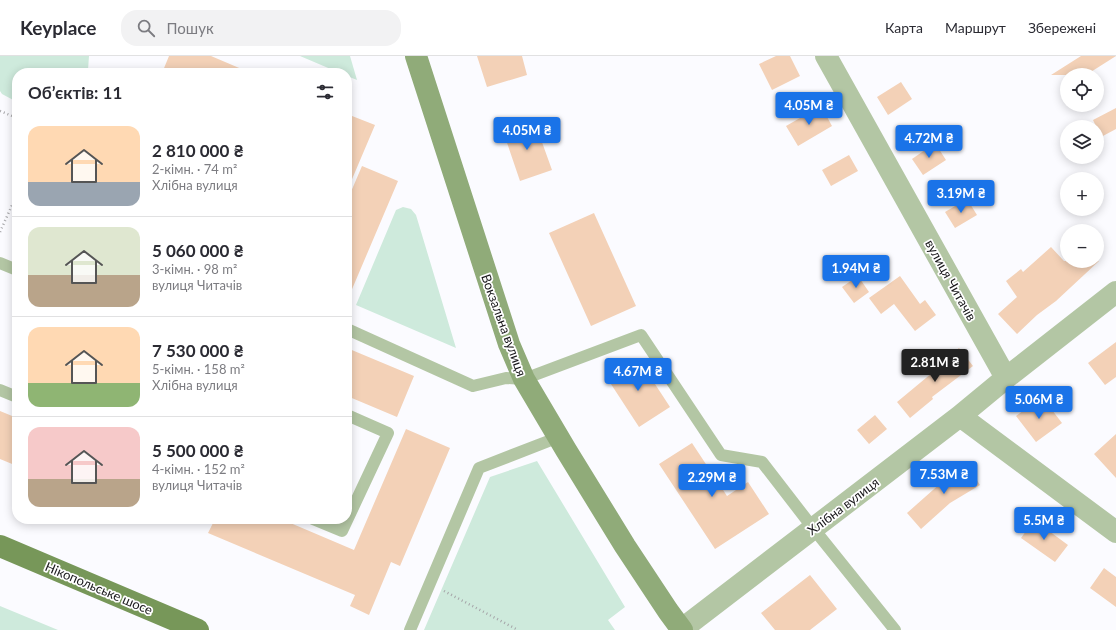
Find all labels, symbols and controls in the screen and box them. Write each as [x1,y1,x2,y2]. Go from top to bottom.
search box [121,10,401,46]
text: Keyplace [20,16,97,39]
icon: search [135,17,157,39]
text: Пошук [167,19,214,37]
text: Карта [885,19,923,36]
text: Маршрут [945,19,1006,36]
text: Збережені [1028,19,1096,36]
map controls [1060,68,1104,268]
button: locate [1060,68,1104,112]
icon: filters [314,81,336,103]
text: Об’єктів: 11 [28,82,122,103]
pin: 4.05M ₴ [772,92,846,126]
text: 4.05M ₴ [784,97,834,113]
pin: 4.05M ₴ [490,117,564,151]
button: layers [1060,120,1104,164]
text: 4.05M ₴ [502,122,552,138]
pin: 4.72M ₴ [892,125,966,159]
text: 4.72M ₴ [904,130,954,146]
text: 2 810 000 ₴ [152,140,244,161]
icon: home [60,142,108,190]
text: 2-кімн. · 74 m² [152,161,237,177]
button: + [1060,172,1104,216]
text: Хлібна вулиця [152,177,238,193]
pin: 3.19M ₴ [924,180,998,214]
text: 3.19M ₴ [936,185,986,201]
button: − [1060,224,1104,268]
street label: вулиця Читачів [922,237,980,323]
text: 5 060 000 ₴ [152,240,244,261]
icon: home [60,243,108,291]
pin: 1.94M ₴ [819,255,893,289]
text: 1.94M ₴ [831,260,881,276]
text: 3-кімн. · 98 m² [152,261,237,277]
street label: Вокзальна вулиця [478,272,530,378]
text: вулиця Читачів [152,277,242,293]
text: 7 530 000 ₴ [152,340,244,361]
icon: home [60,343,108,391]
pin: 2.81M ₴ [898,349,972,383]
text: 2.81M ₴ [910,354,960,370]
pin: 4.67M ₴ [601,358,675,392]
text: 5-кімн. · 158 m² [152,361,245,377]
text: 4.67M ₴ [613,363,663,379]
text: Хлібна вулиця [152,377,238,393]
pin: 5.06M ₴ [1002,386,1076,420]
text: 5.06M ₴ [1014,391,1064,407]
text: 5 500 000 ₴ [152,440,244,461]
icon: home [60,443,108,491]
text: 4-кімн. · 152 m² [152,461,245,477]
pin: 7.53M ₴ [907,461,981,495]
pin: 2.29M ₴ [675,464,749,498]
text: 7.53M ₴ [919,466,969,482]
text: 2.29M ₴ [687,469,737,485]
street label: Хлібна вулиця [804,474,882,538]
text: вулиця Читачів [152,477,242,493]
pin: 5.5M ₴ [1011,507,1077,541]
text: 5.5M ₴ [1023,512,1065,528]
street label: Нікопольське шосе [43,558,155,618]

